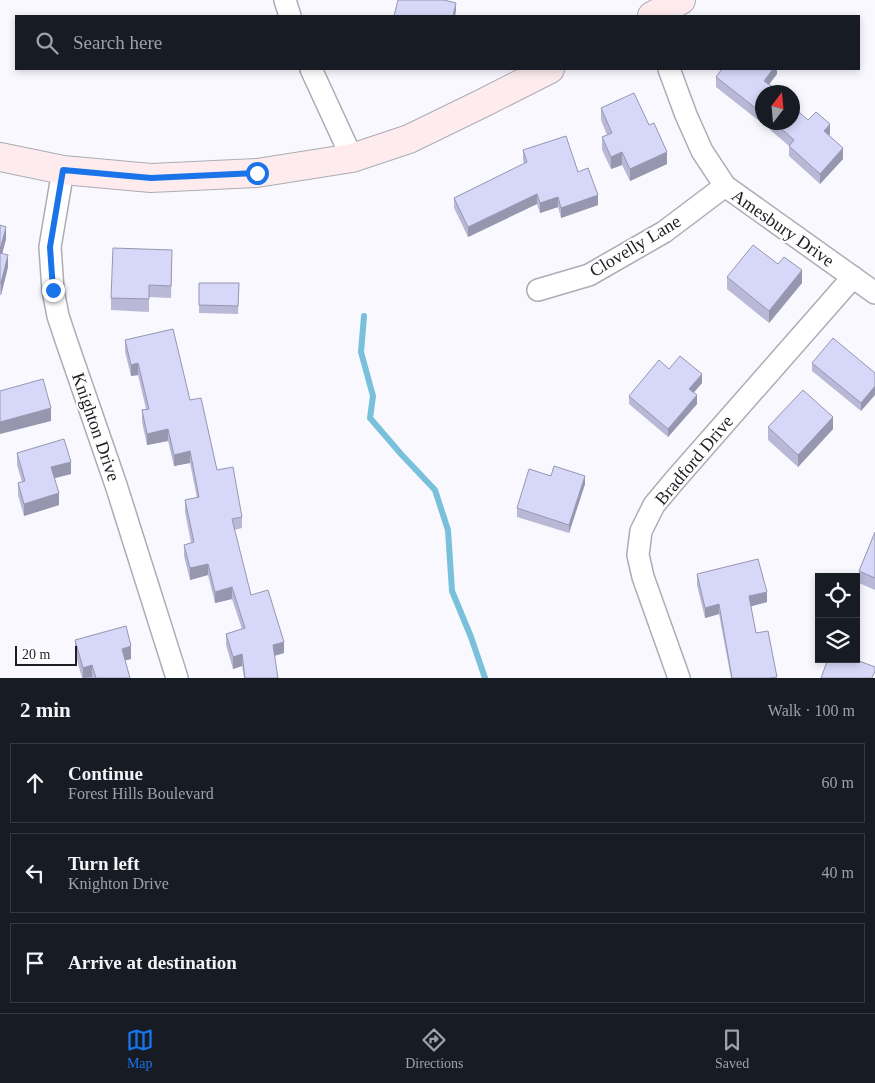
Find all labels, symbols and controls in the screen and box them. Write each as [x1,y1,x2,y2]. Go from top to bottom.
search box [15,15,860,70]
icon: search [33,29,61,57]
text: Search here [73,32,162,53]
north arrow [755,85,800,130]
route start [246,162,269,185]
street label: Amesbury Drive [728,185,838,271]
street label: Clovelly Lane [586,211,684,281]
route end [42,279,65,302]
street label: Knighton Drive [68,370,124,484]
street label: Bradford Drive [651,411,737,509]
map controls [815,573,860,663]
button: locate [815,573,860,618]
button: layers [815,618,860,663]
scale bar [15,643,78,666]
text: 20 m [22,647,50,662]
text: 2 min [20,698,71,722]
text: Walk · 100 m [768,702,855,719]
text: Continue [68,763,143,784]
icon: ahead [21,769,49,797]
text: 60 m [822,774,854,791]
text: Forest Hills Boulevard [68,785,214,802]
text: Turn left [68,853,140,874]
icon: left [21,859,49,887]
text: 40 m [822,864,854,881]
text: Knighton Drive [68,875,169,892]
icon: arrive [21,949,49,977]
text: Arrive at destination [68,952,237,973]
tab: Map [126,1026,154,1072]
tab: Directions [405,1026,464,1072]
tab: Saved [715,1026,749,1072]

